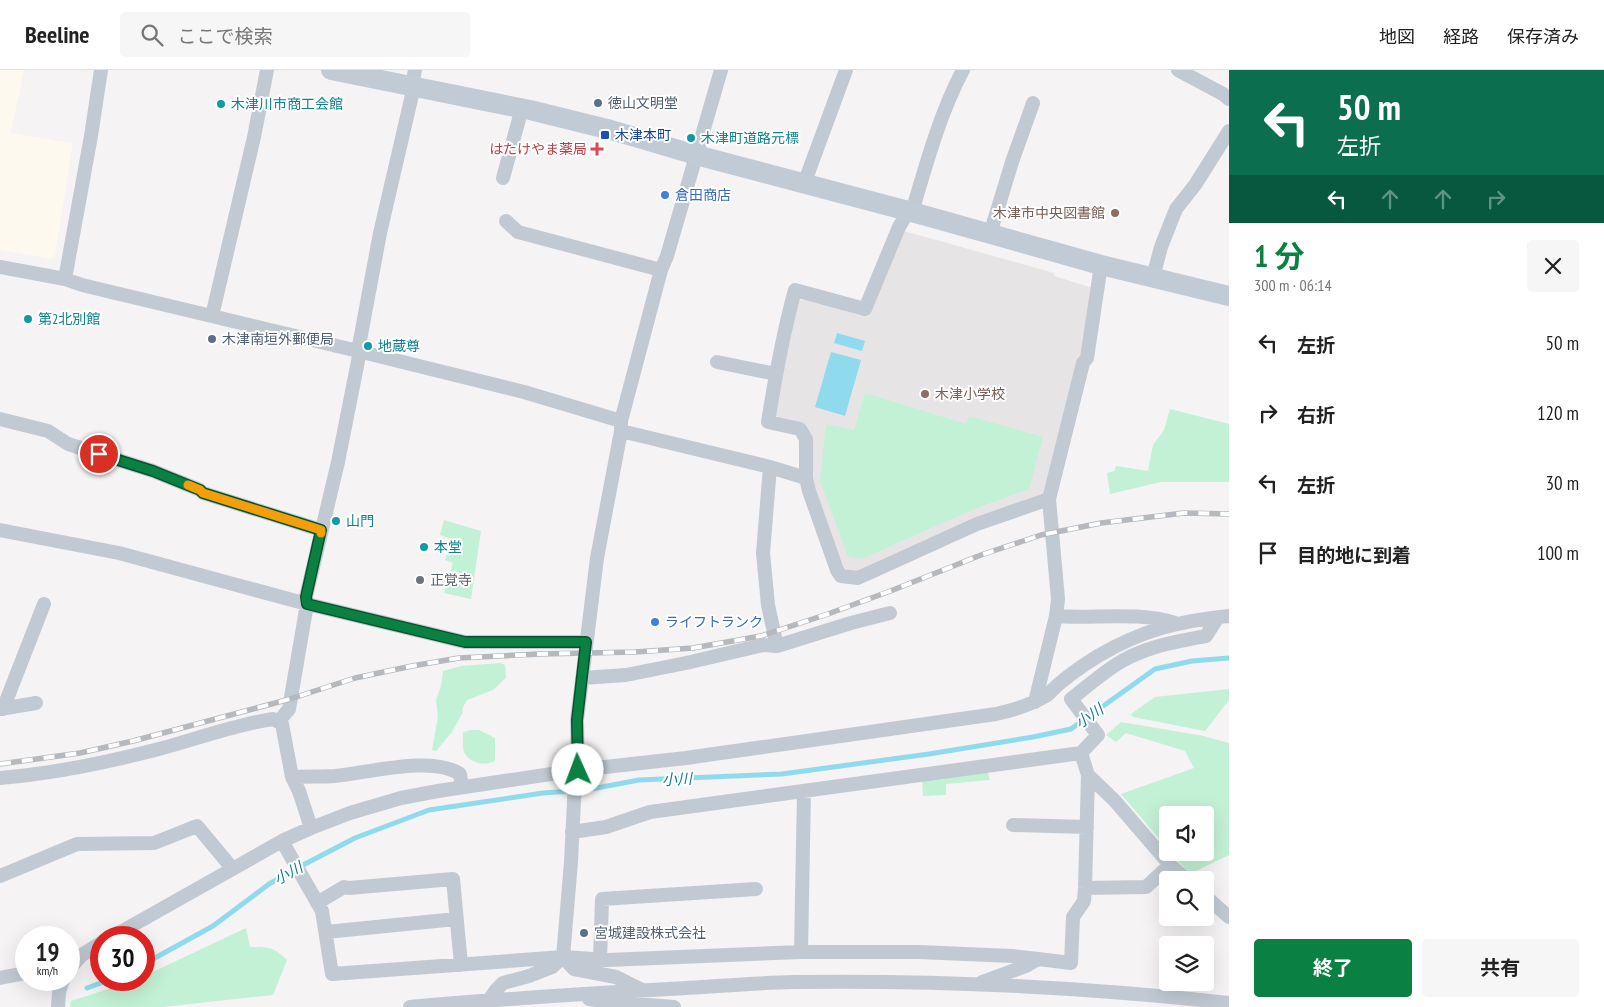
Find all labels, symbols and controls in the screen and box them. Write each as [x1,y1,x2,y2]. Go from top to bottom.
search box [120,12,470,57]
text: Beeline [25,19,90,50]
icon: search [138,21,166,49]
text: ここで検索 [178,24,273,48]
text: 地図 [1379,25,1415,48]
text: 経路 [1443,25,1479,48]
text: 保存済み [1507,25,1579,48]
text: 50 m [1337,84,1401,130]
icon: left [1254,90,1319,155]
place label: 徳山文明堂 [608,94,678,112]
place label: 木津川市商工会館 [231,95,343,113]
marker: 徳山文明堂 [592,97,604,109]
marker: 木津川市商工会館 [215,98,227,110]
place label: 木津本町 [615,126,671,144]
marker: 木津本町 [599,129,611,141]
place label: 木津町道路元標 [701,129,799,147]
marker: 木津町道路元標 [685,132,697,144]
text: 左折 [1337,132,1381,160]
place label: はたけやま薬局 [489,140,587,158]
marker: はたけやま薬局 [591,143,603,155]
icon: left [1323,185,1351,213]
icon: ahead [1376,185,1404,213]
icon: ahead [1429,185,1457,213]
icon: right [1482,185,1510,213]
place label: 倉田商店 [675,186,731,204]
marker: 倉田商店 [659,189,671,201]
place label: 木津市中央図書館 [993,204,1105,222]
marker: 木津市中央図書館 [1109,207,1121,219]
text: 1 分 [1254,236,1305,275]
button: close [1527,240,1579,292]
text: 300 m · 06:14 [1254,275,1332,295]
place label: 第2北別館 [38,310,100,328]
marker: 第2北別館 [22,313,34,325]
icon: left [1254,329,1282,357]
place label: 木津南垣外郵便局 [222,330,334,348]
text: 50 m [1546,331,1579,355]
marker: 木津南垣外郵便局 [206,333,218,345]
text: 左折 [1297,333,1335,357]
place label: 地蔵尊 [378,337,420,355]
marker: 地蔵尊 [362,340,374,352]
place label: 木津小学校 [935,385,1005,403]
marker: 木津小学校 [919,388,931,400]
icon: right [1254,399,1282,427]
text: 120 m [1537,401,1579,425]
text: 右折 [1297,403,1335,427]
pin [78,433,120,475]
icon: arrive [85,440,113,468]
icon: left [1254,469,1282,497]
text: 30 m [1546,471,1579,495]
text: 左折 [1297,473,1335,497]
place label: 山門 [346,512,374,530]
marker: 山門 [330,515,342,527]
place label: 本堂 [434,538,462,556]
icon: arrive [1254,539,1282,567]
marker: 本堂 [418,541,430,553]
text: 100 m [1537,541,1579,565]
text: 目的地に到着 [1297,543,1411,567]
place label: 正覚寺 [430,571,472,589]
marker: 正覚寺 [414,574,426,586]
place label: ライフトランク [665,613,763,631]
marker: ライフトランク [649,616,661,628]
water label: 小川 [1071,698,1108,732]
position arrow [551,743,603,795]
water label: 小川 [662,769,694,789]
map controls [1159,806,1214,991]
button: sound [1159,806,1214,861]
water label: 小川 [270,856,307,889]
button: search [1159,871,1214,926]
place label: 宮城建設株式会社 [594,924,706,942]
speed limit sign: 30 [90,926,155,991]
marker: 宮城建設株式会社 [578,927,590,939]
text: 19 [36,936,59,968]
button: layers [1159,936,1214,991]
button: 終了 [1254,939,1412,997]
button: 共有 [1422,939,1579,997]
text: km/h [37,963,58,978]

